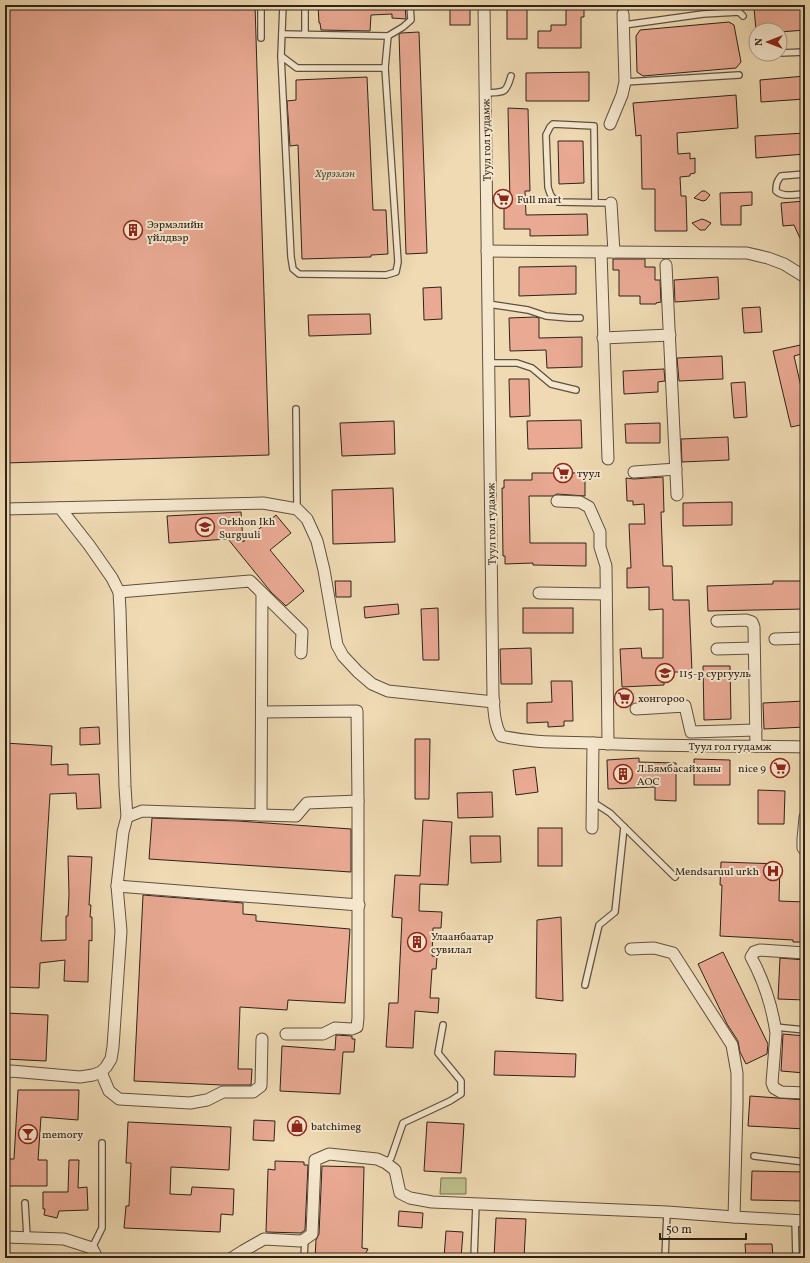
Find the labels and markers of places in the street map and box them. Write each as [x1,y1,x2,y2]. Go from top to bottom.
supermarket icon: Full mart [492,188,514,210]
place label: Full mart [517,193,562,208]
place label: Ээрмэлийн үйлдвэр [147,218,204,246]
building icon: Ээрмэлийн үйлдвэр [122,219,144,241]
supermarket icon: туул [552,462,574,484]
place label: туул [577,467,600,482]
place label: Orkhon Ikh Surguuli [219,515,276,543]
school or university icon: Orkhon Ikh Surguuli [194,516,216,538]
school or university icon: 115-р сургууль [654,662,676,684]
place label: 115-р сургууль [679,667,751,682]
supermarket icon: хонгороо [613,687,635,709]
place label: хонгороо [638,692,685,707]
supermarket icon: nice 9 [769,757,791,779]
place label: Л.Бямбасайханы АОС [637,762,721,790]
place label: nice 9 [738,762,766,777]
building icon: Л.Бямбасайханы АОС [612,763,634,785]
hospital icon: Mendsaruul urkh [762,860,784,882]
place label: Mendsaruul urkh [675,865,759,880]
place label: Улаанбаатар сувилал [431,930,494,958]
building icon: Улаанбаатар сувилал [406,931,428,953]
shop icon: batchimeg [286,1115,308,1137]
place label: batchimeg [311,1120,362,1135]
bar icon: memory [17,1123,39,1145]
place label: memory [42,1128,83,1143]

